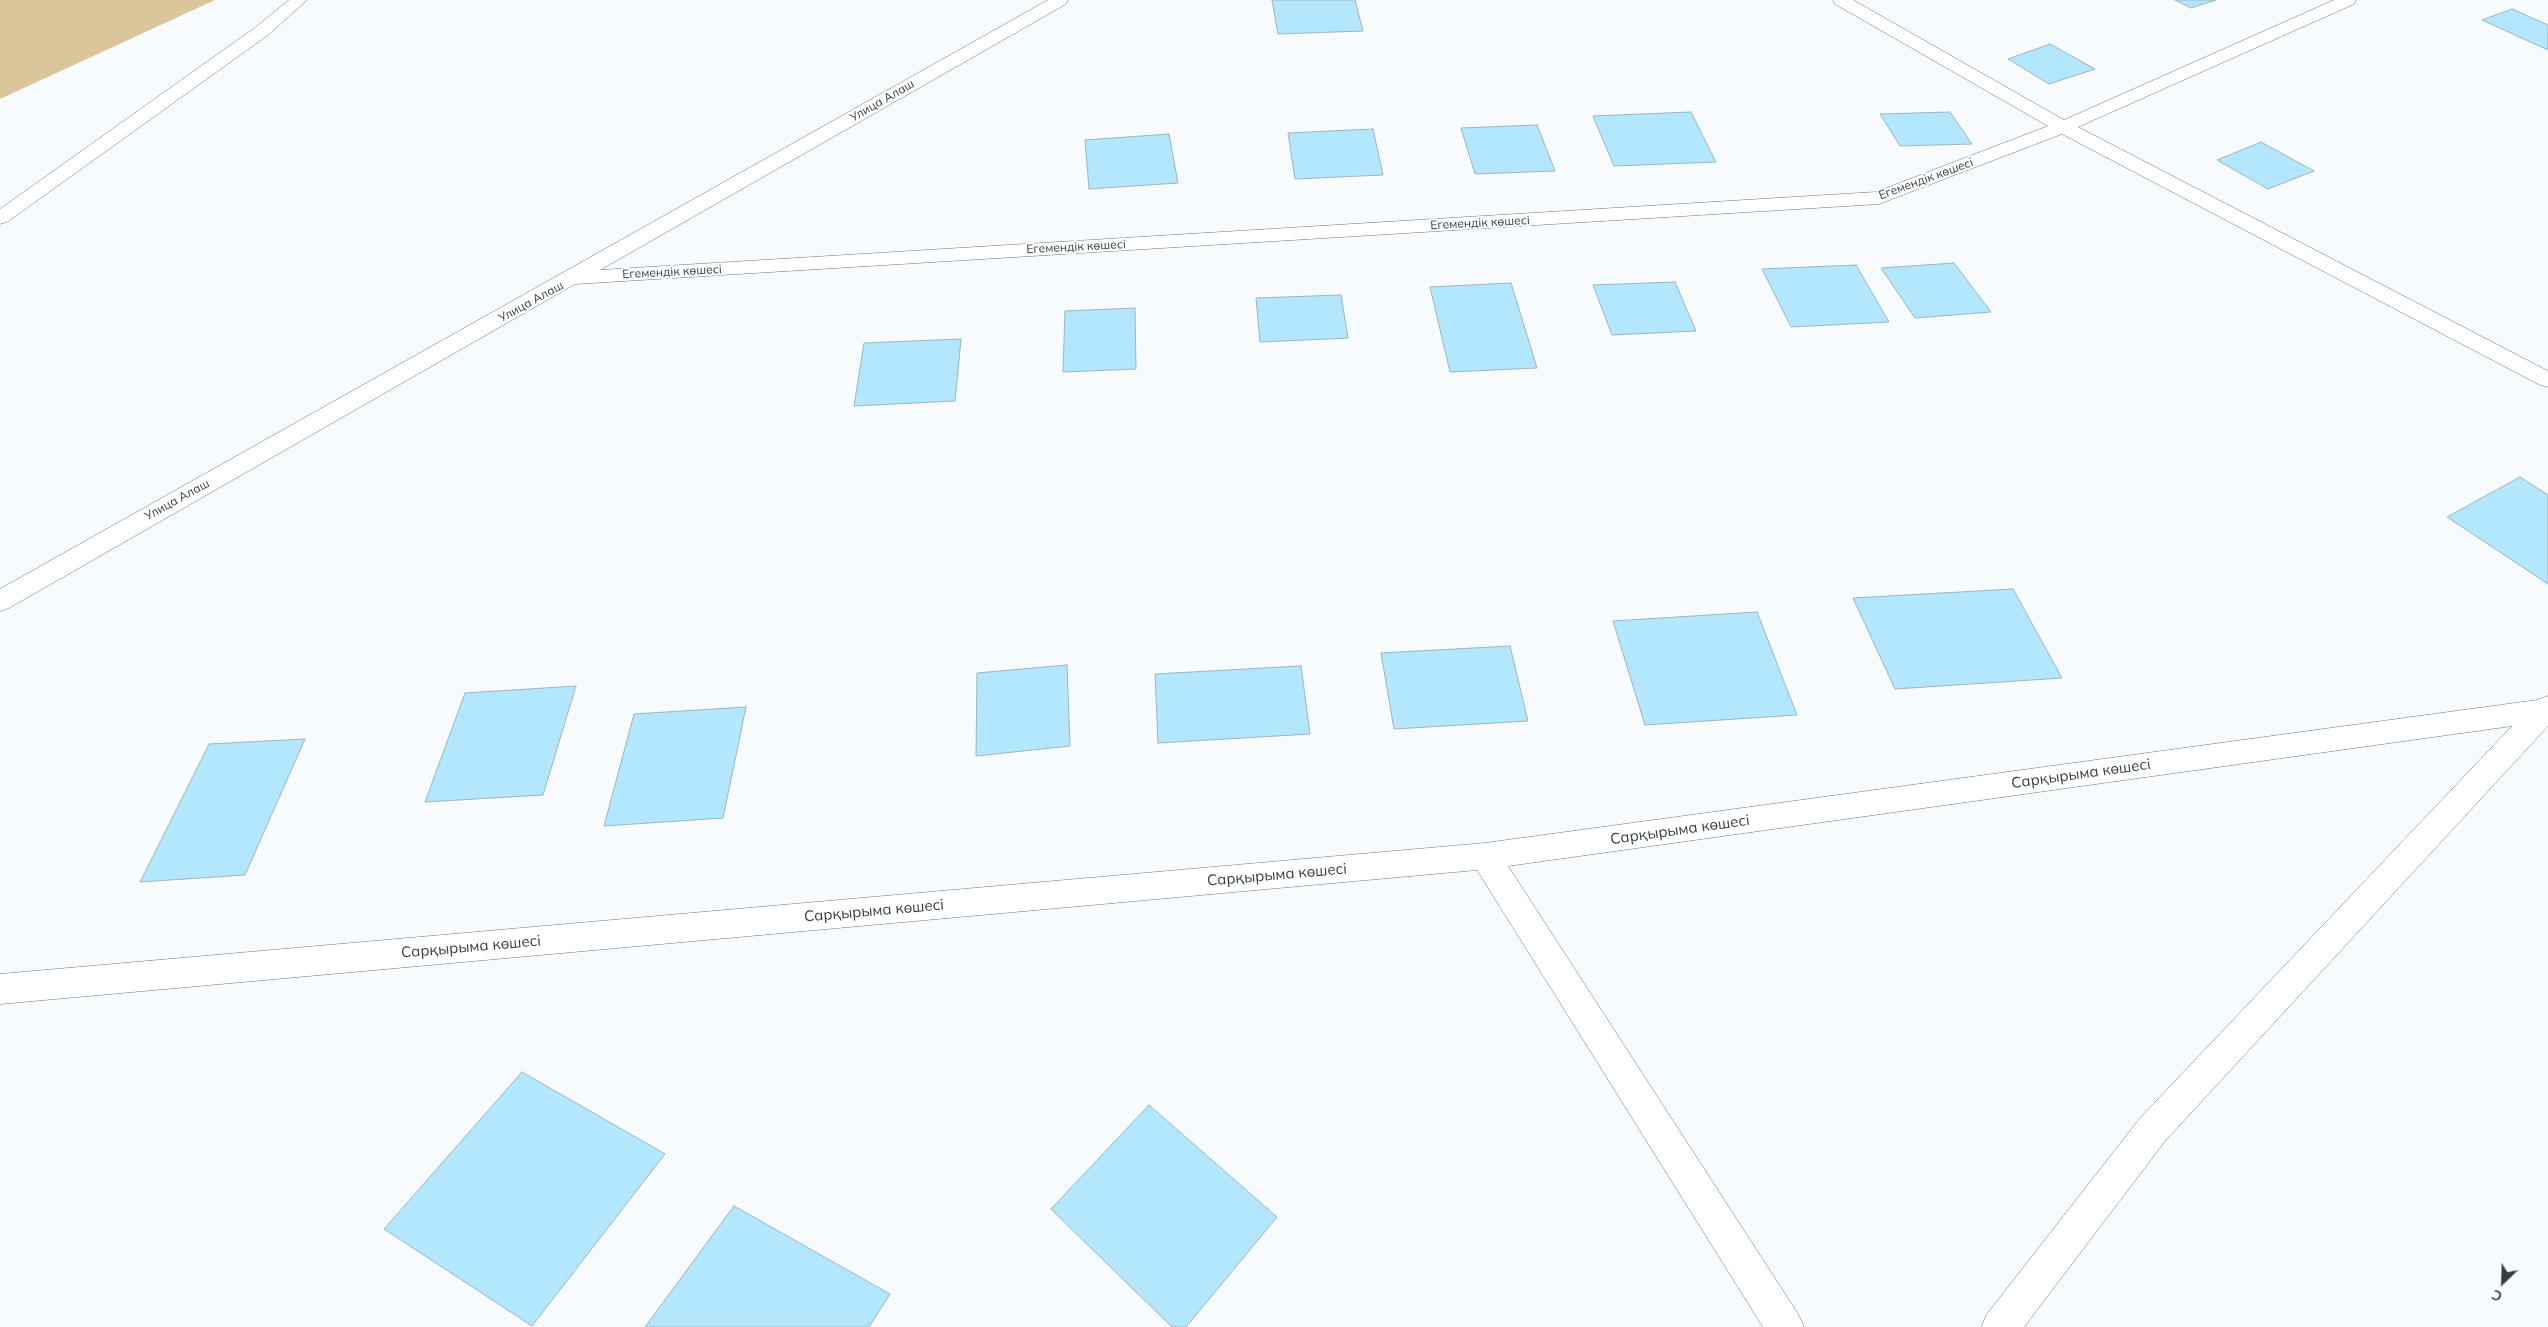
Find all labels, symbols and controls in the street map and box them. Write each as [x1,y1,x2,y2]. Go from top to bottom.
street label: Улица Алаш [847,77,917,125]
street label: Егемендік көшесі [1877,155,1975,203]
street label: Егемендік көшесі [1430,213,1530,233]
street label: Егемендік көшесі [1026,237,1126,257]
street label: Егемендік көшесі [622,262,722,282]
street label: Улица Алаш [496,278,566,326]
street label: Улица Алаш [142,476,212,524]
street label: Сарқырыма көшесі [2010,755,2152,793]
street label: Сарқырыма көшесі [1609,811,1751,849]
street label: Сарқырыма көшесі [1206,860,1348,890]
street label: Сарқырыма көшесі [803,896,945,926]
street label: Сарқырыма көшесі [400,932,542,962]
north arrow [2478,1257,2528,1307]
text: С [2489,1286,2505,1306]

